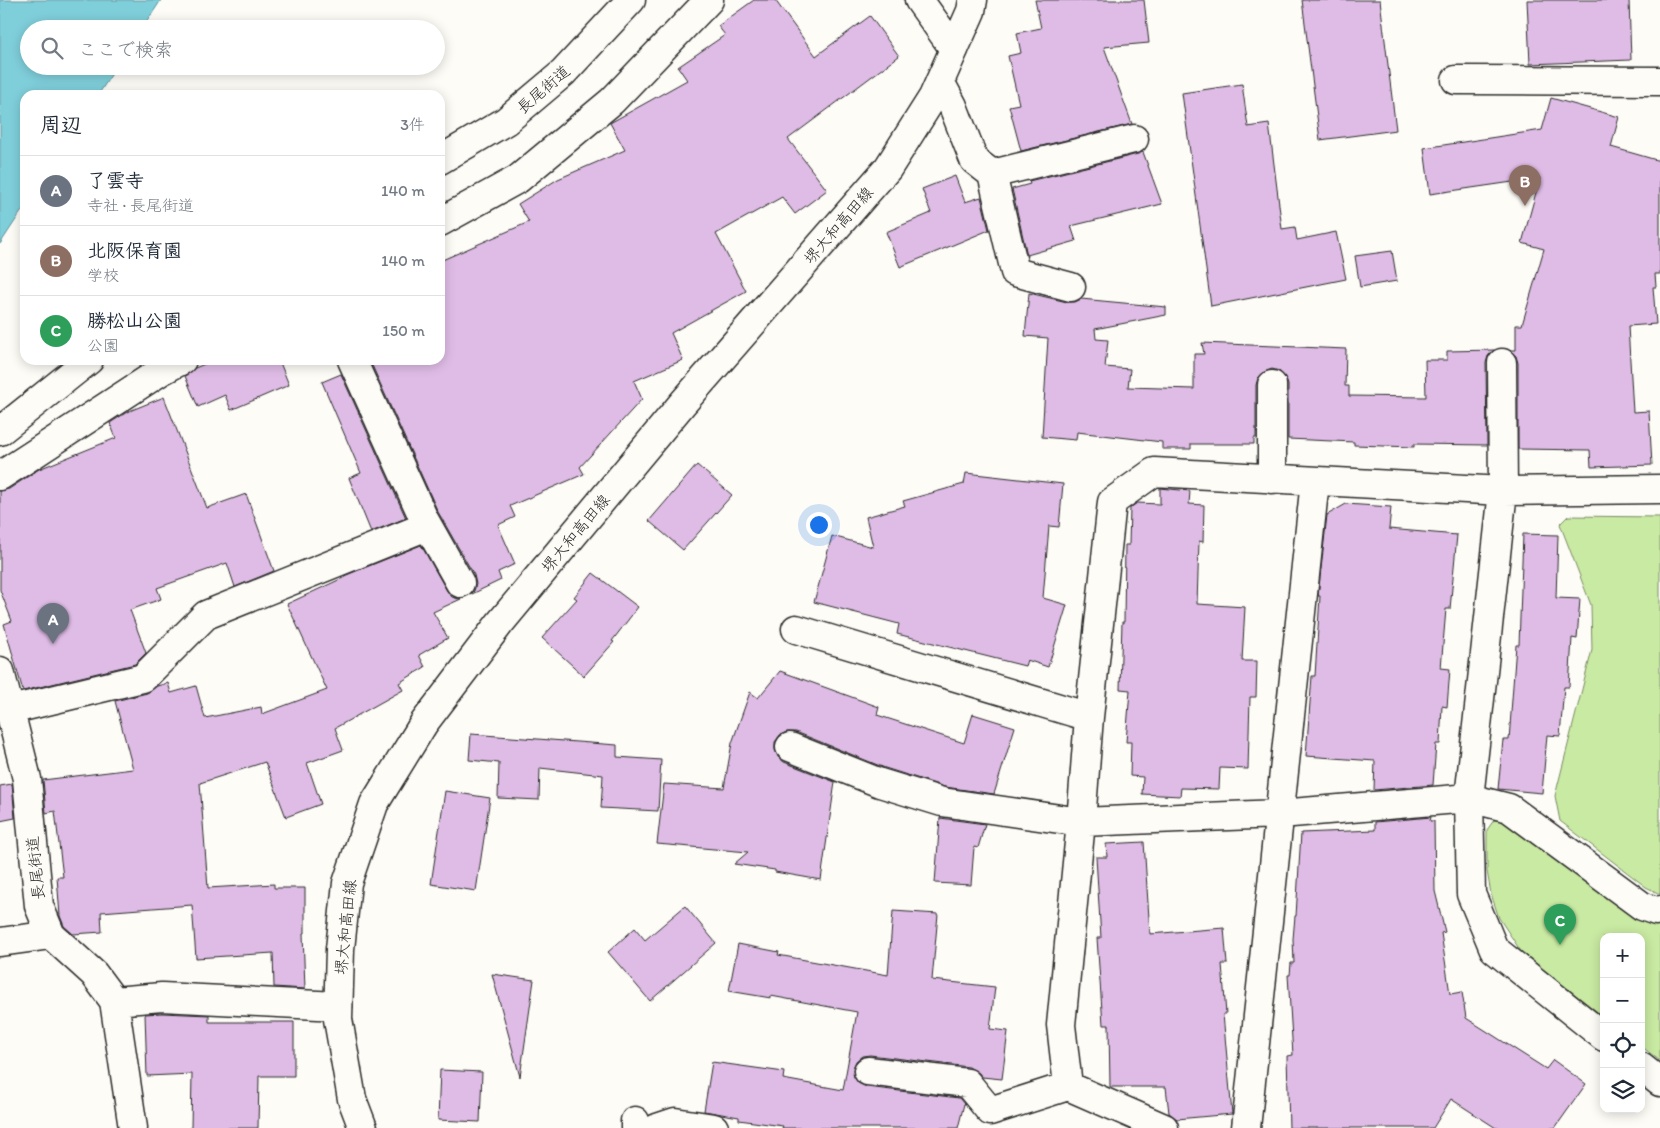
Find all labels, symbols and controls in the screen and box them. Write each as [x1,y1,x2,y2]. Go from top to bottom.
search box [20,20,445,75]
icon: search [38,34,66,62]
text: ここで検索 [78,38,173,61]
street label: 長尾街道 [513,61,574,118]
text: 周辺 [40,112,82,137]
text: 3件 [400,115,425,134]
pin: B [1509,165,1541,206]
text: 了雲寺 [87,169,144,192]
text: A [51,181,61,200]
text: 140 m [381,181,425,200]
street label: 堺大和高田線 [800,183,877,268]
text: 寺社 · 長尾街道 [87,196,194,215]
text: 北阪保育園 [87,239,182,262]
text: B [51,251,61,270]
text: 140 m [381,251,425,270]
text: 学校 [87,266,119,285]
text: 勝松山公園 [87,309,182,332]
text: C [51,321,61,340]
text: 150 m [382,321,425,340]
text: 公園 [87,336,119,355]
street label: 堺大和高田線 [537,490,614,576]
your location [806,512,832,538]
pin: A [37,603,69,644]
street label: 長尾街道 [23,835,48,901]
street label: 堺大和高田線 [331,878,360,976]
pin: C [1544,904,1576,945]
map controls [1600,933,1645,1113]
button: + [1600,933,1645,978]
button: − [1600,978,1645,1023]
button: locate [1600,1023,1645,1068]
button: layers [1600,1068,1645,1113]

